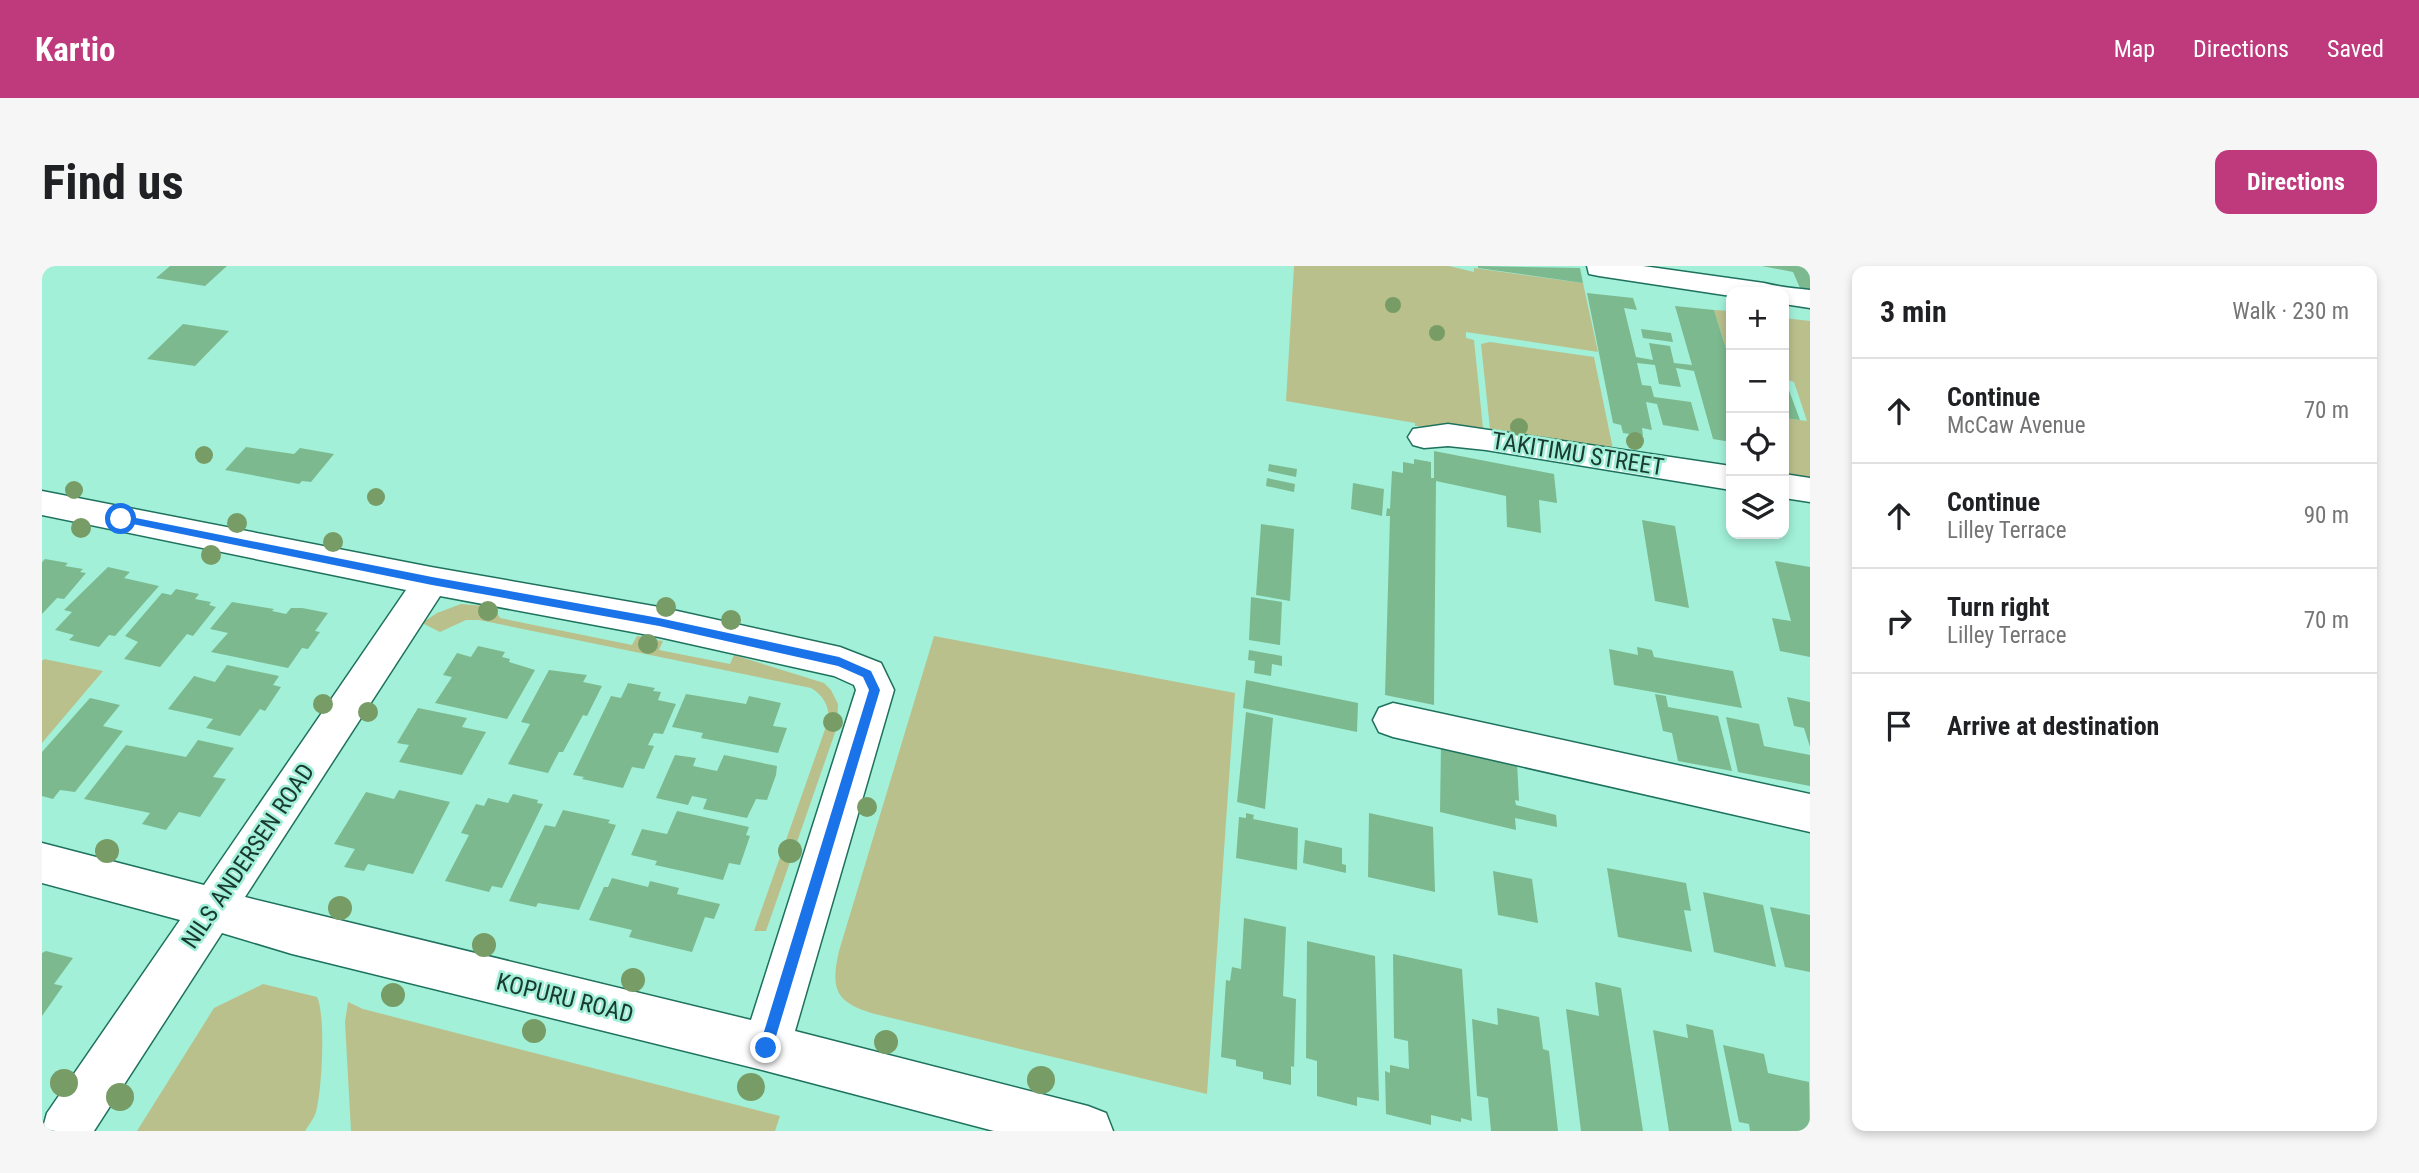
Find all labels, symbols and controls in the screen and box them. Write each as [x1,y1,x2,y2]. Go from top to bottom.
text: Kartio [35,30,115,69]
text: Map [2114,35,2155,63]
text: Directions [2193,35,2289,63]
text: Saved [2327,35,2384,63]
button: Directions [2215,150,2377,214]
text: Find us [42,154,184,211]
map controls [1726,287,1789,539]
button: + [1726,287,1789,350]
text: 3 min [1880,294,1947,329]
text: Walk · 230 m [2232,298,2349,325]
button: − [1726,350,1789,413]
text: Continue [1947,382,2040,412]
icon: ahead [1880,392,1918,430]
text: 70 m [2304,397,2349,424]
text: McCaw Avenue [1947,412,2086,439]
button: locate [1726,413,1789,476]
street label: TAKITIMU STREET [1490,427,1666,481]
button: layers [1726,476,1789,539]
text: Continue [1947,487,2040,517]
icon: ahead [1880,497,1918,535]
text: 90 m [2304,502,2349,529]
route start [105,503,136,534]
text: Lilley Terrace [1947,517,2066,544]
text: Turn right [1947,592,2049,622]
icon: right [1880,602,1918,640]
text: 70 m [2304,607,2349,634]
text: Lilley Terrace [1947,622,2066,649]
icon: arrive [1880,707,1918,745]
text: Arrive at destination [1947,711,2159,741]
street label: NILS ANDERSEN ROAD [176,758,320,954]
street label: KOPURU ROAD [494,967,636,1029]
route end [750,1032,781,1063]

